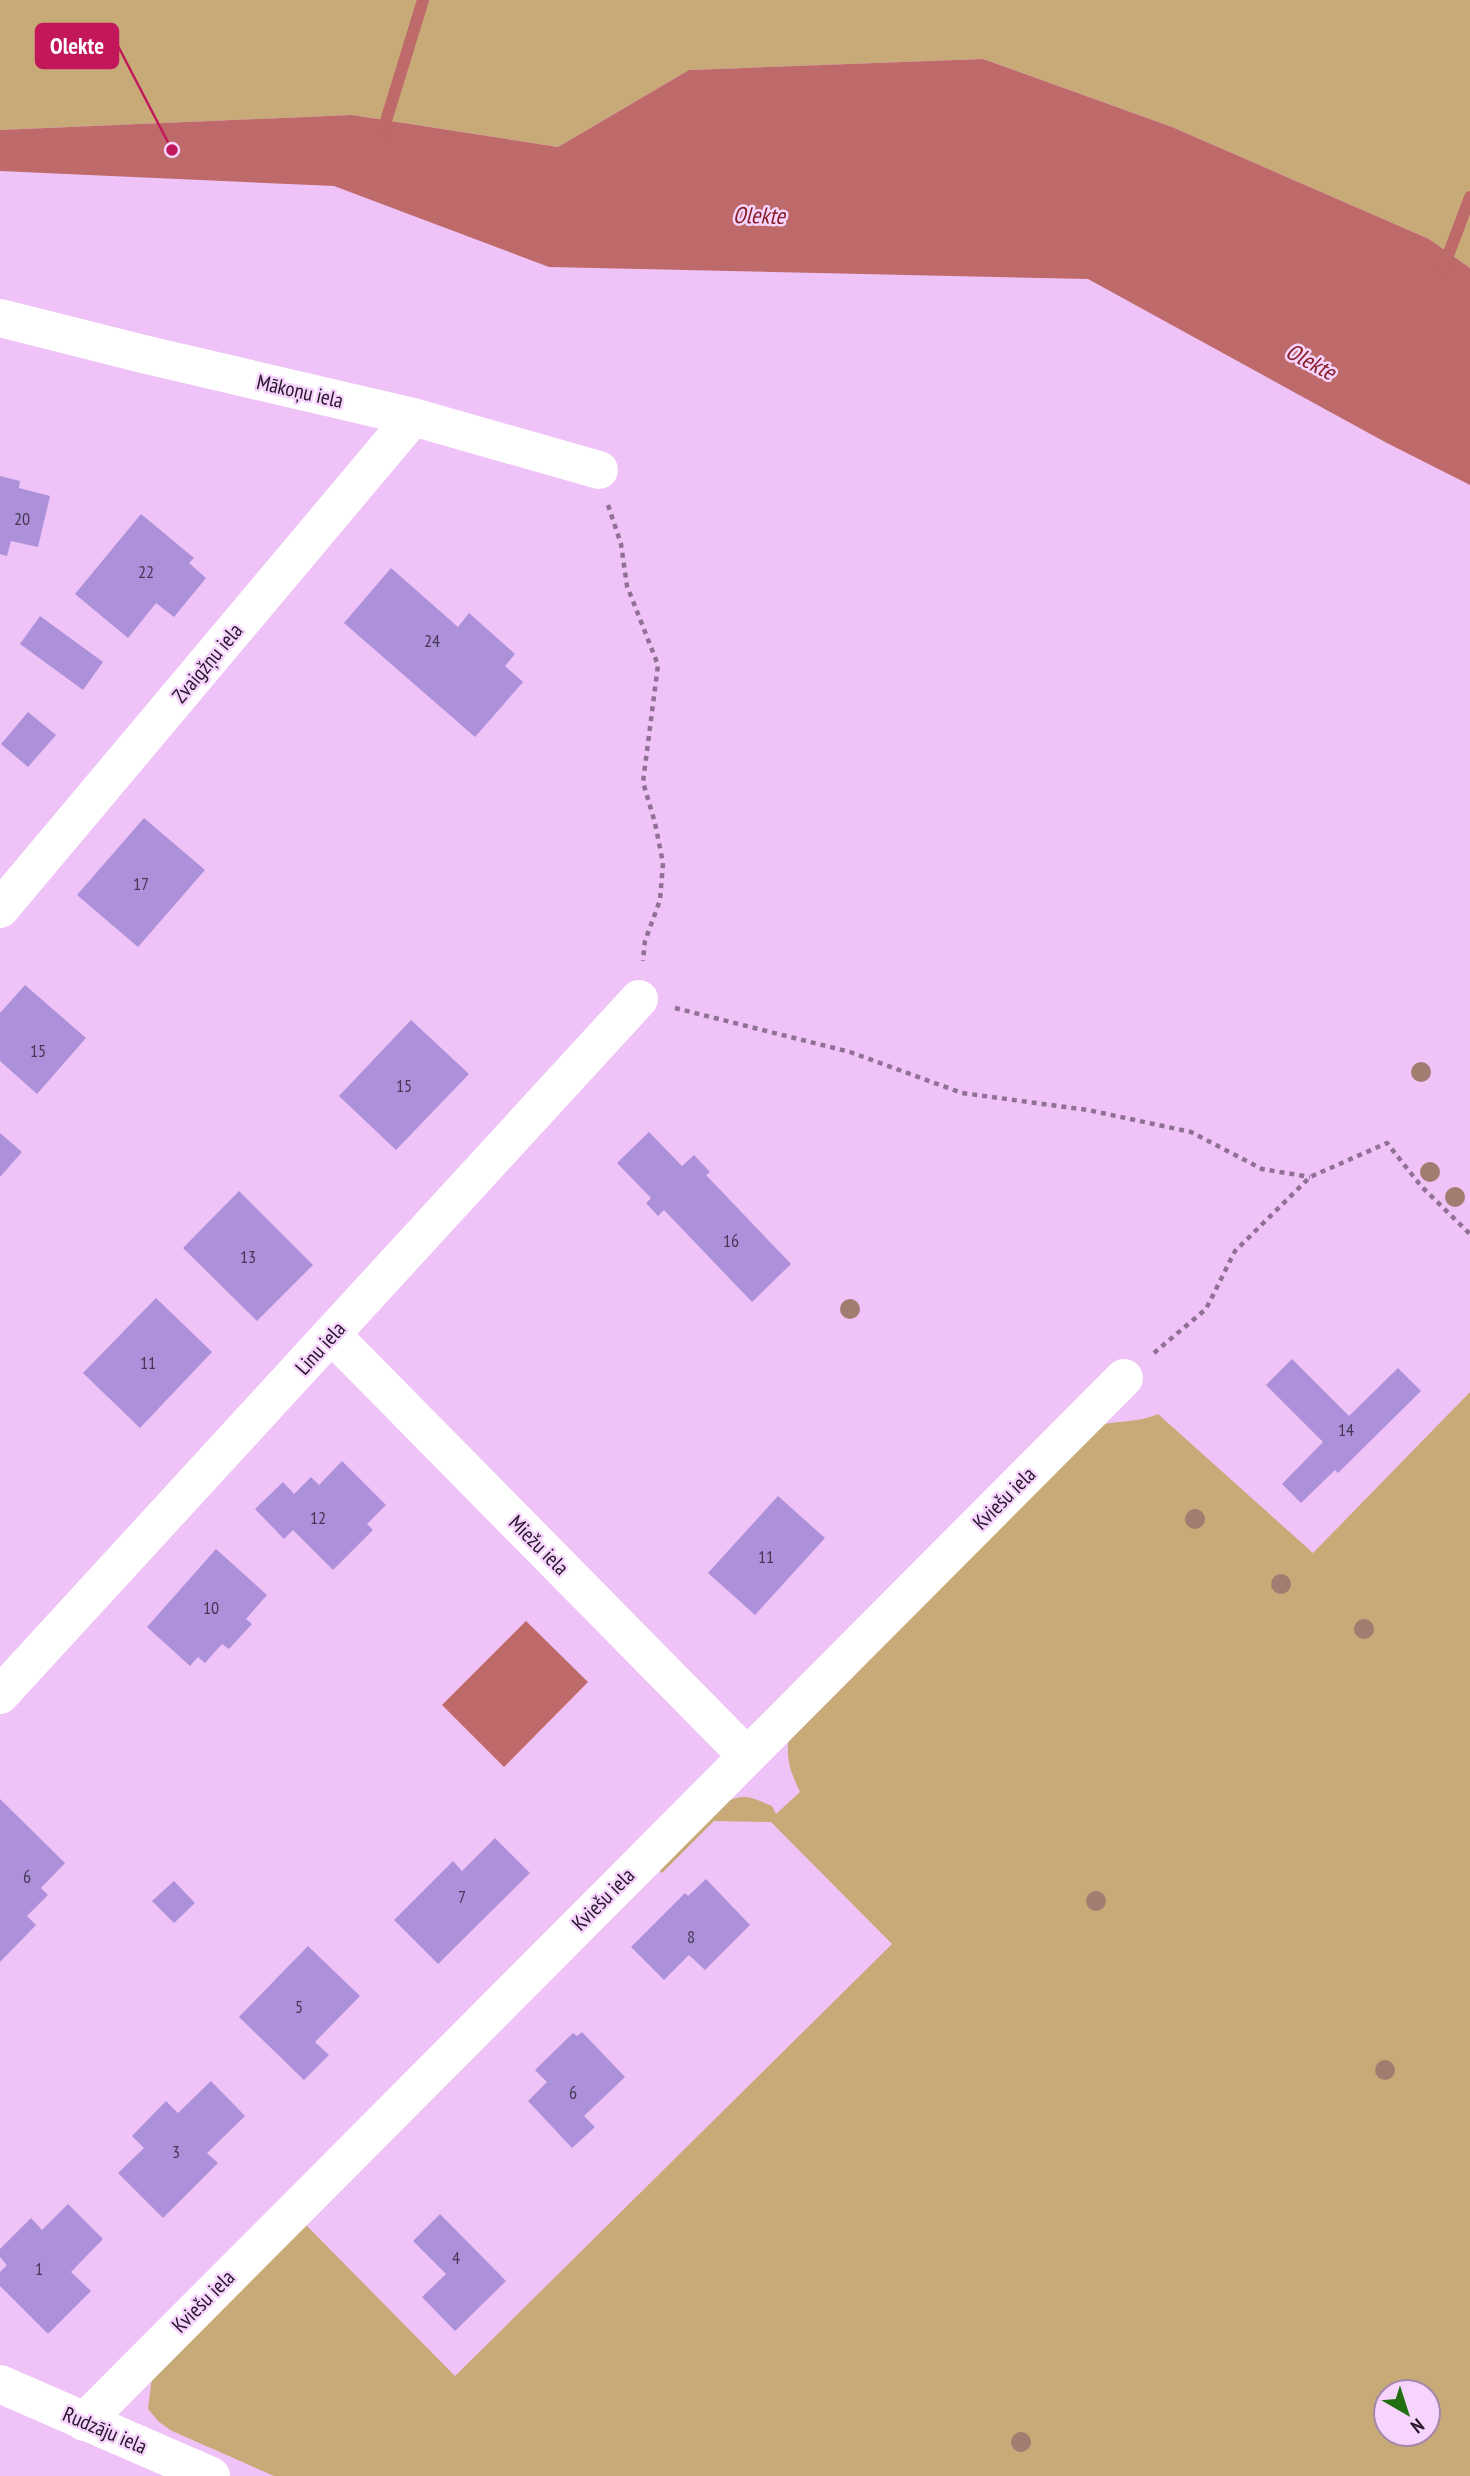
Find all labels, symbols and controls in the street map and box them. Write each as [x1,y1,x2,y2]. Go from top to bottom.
callout: Olekte [36,24,118,68]
text: Olekte [50,31,104,60]
water label: Olekte [733,200,787,230]
water label: Olekte [1281,336,1342,387]
street label: Mākoņu iela [254,368,346,414]
house number: 20 [14,507,30,530]
house number: 22 [138,560,154,583]
street label: Zvaigžņu iela [166,618,248,708]
house number: 24 [424,629,440,652]
house number: 17 [133,872,149,895]
house number: 15 [30,1039,46,1062]
house number: 15 [396,1074,412,1097]
house number: 16 [723,1229,739,1252]
house number: 13 [240,1245,256,1268]
street label: Linu iela [289,1316,351,1380]
house number: 11 [140,1351,156,1374]
house number: 14 [1338,1418,1354,1441]
street label: Kviešu iela [967,1461,1041,1535]
house number: 12 [310,1506,326,1529]
street label: Miežu iela [503,1509,575,1581]
house number: 11 [758,1545,774,1568]
house number: 10 [203,1596,219,1619]
street label: Kviešu iela [566,1862,640,1936]
house number: 6 [23,1865,31,1888]
house number: 7 [458,1885,466,1908]
house number: 8 [687,1925,695,1948]
house number: 5 [295,1995,303,2018]
house number: 6 [569,2081,577,2104]
house number: 3 [172,2140,180,2163]
house number: 4 [452,2246,460,2269]
house number: 1 [35,2257,43,2280]
street label: Kviešu iela [166,2264,240,2338]
north arrow [1372,2378,1442,2448]
street label: Rudzāju iela [59,2400,151,2460]
text: N [1406,2414,1429,2439]

